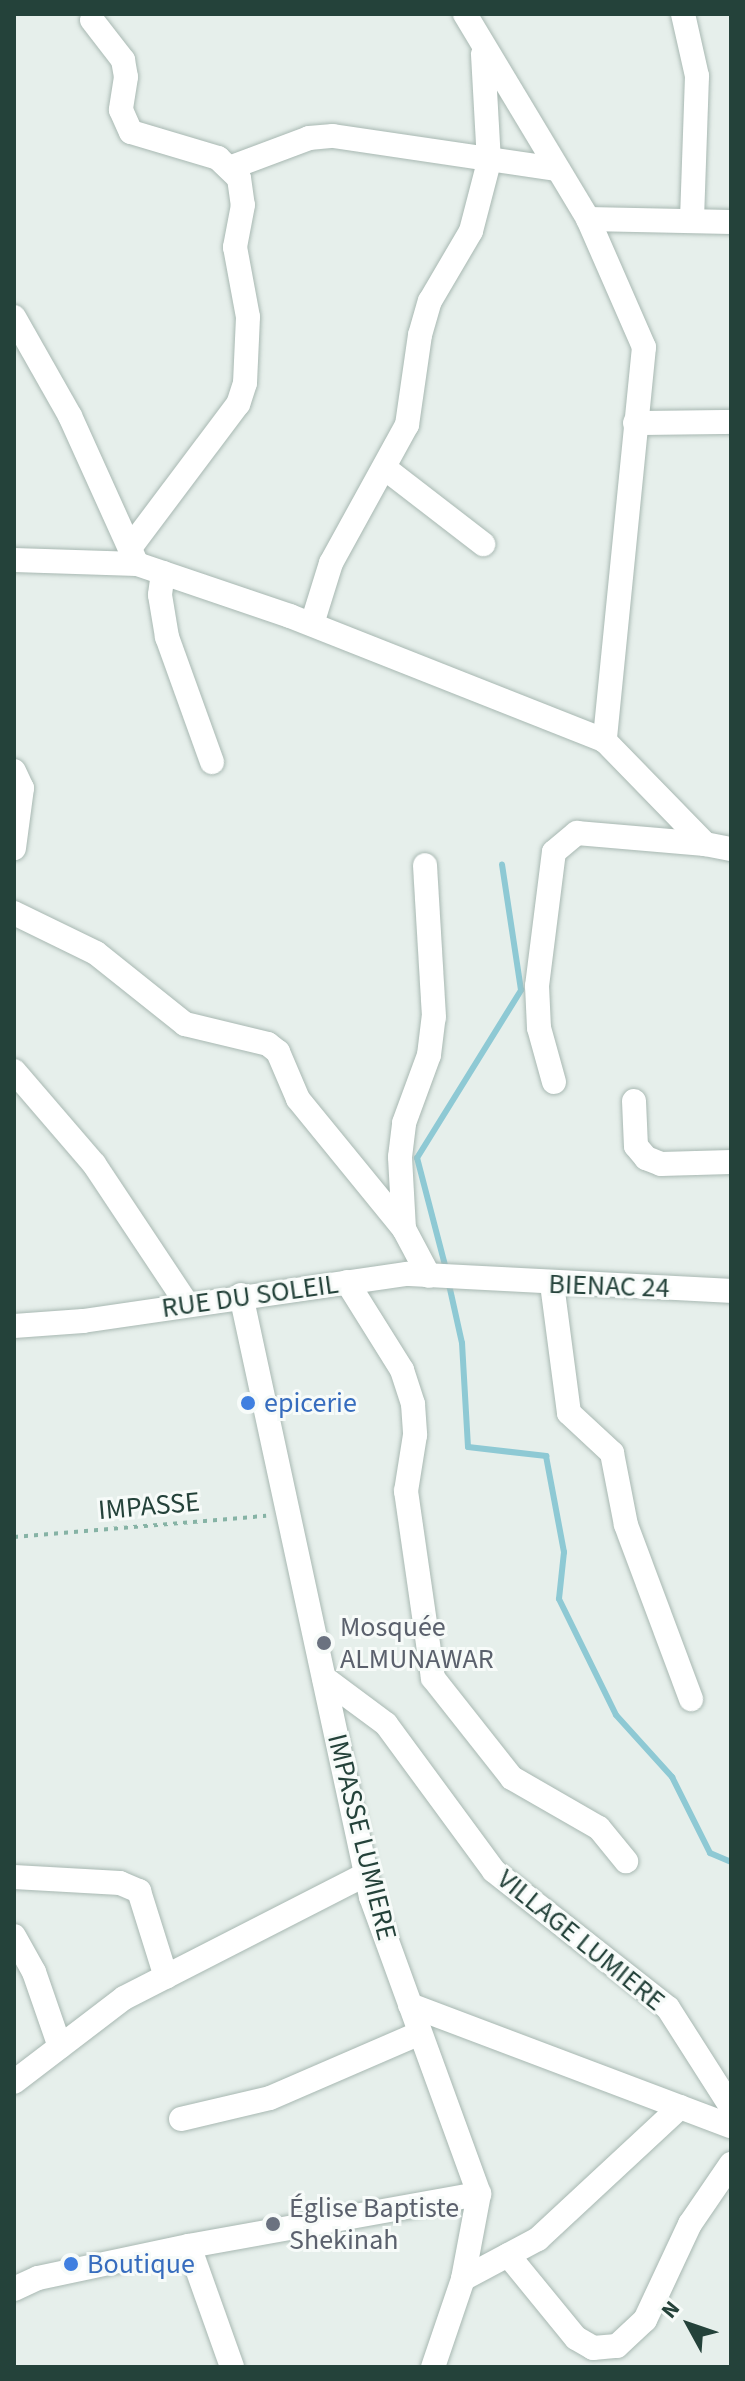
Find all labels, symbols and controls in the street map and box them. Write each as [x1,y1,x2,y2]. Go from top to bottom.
street label: RUE DU SOLEIL [159,1267,341,1325]
street label: BIENAC 24 [548,1267,670,1305]
place label: epicerie [264,1386,357,1420]
marker: epicerie [239,1394,257,1412]
street label: IMPASSE [97,1485,201,1527]
place label: Mosquée ALMUNAWAR [340,1610,494,1676]
marker: Mosquée ALMUNAWAR [315,1634,333,1652]
street label: IMPASSE LUMIERE [320,1730,404,1944]
street label: VILLAGE LUMIERE [491,1862,671,2018]
place label: Église Baptiste Shekinah [289,2191,459,2257]
marker: Église Baptiste Shekinah [264,2215,282,2233]
place label: Boutique [87,2247,195,2281]
marker: Boutique [62,2255,80,2273]
north arrow [649,2285,729,2365]
text: N [654,2294,688,2325]

